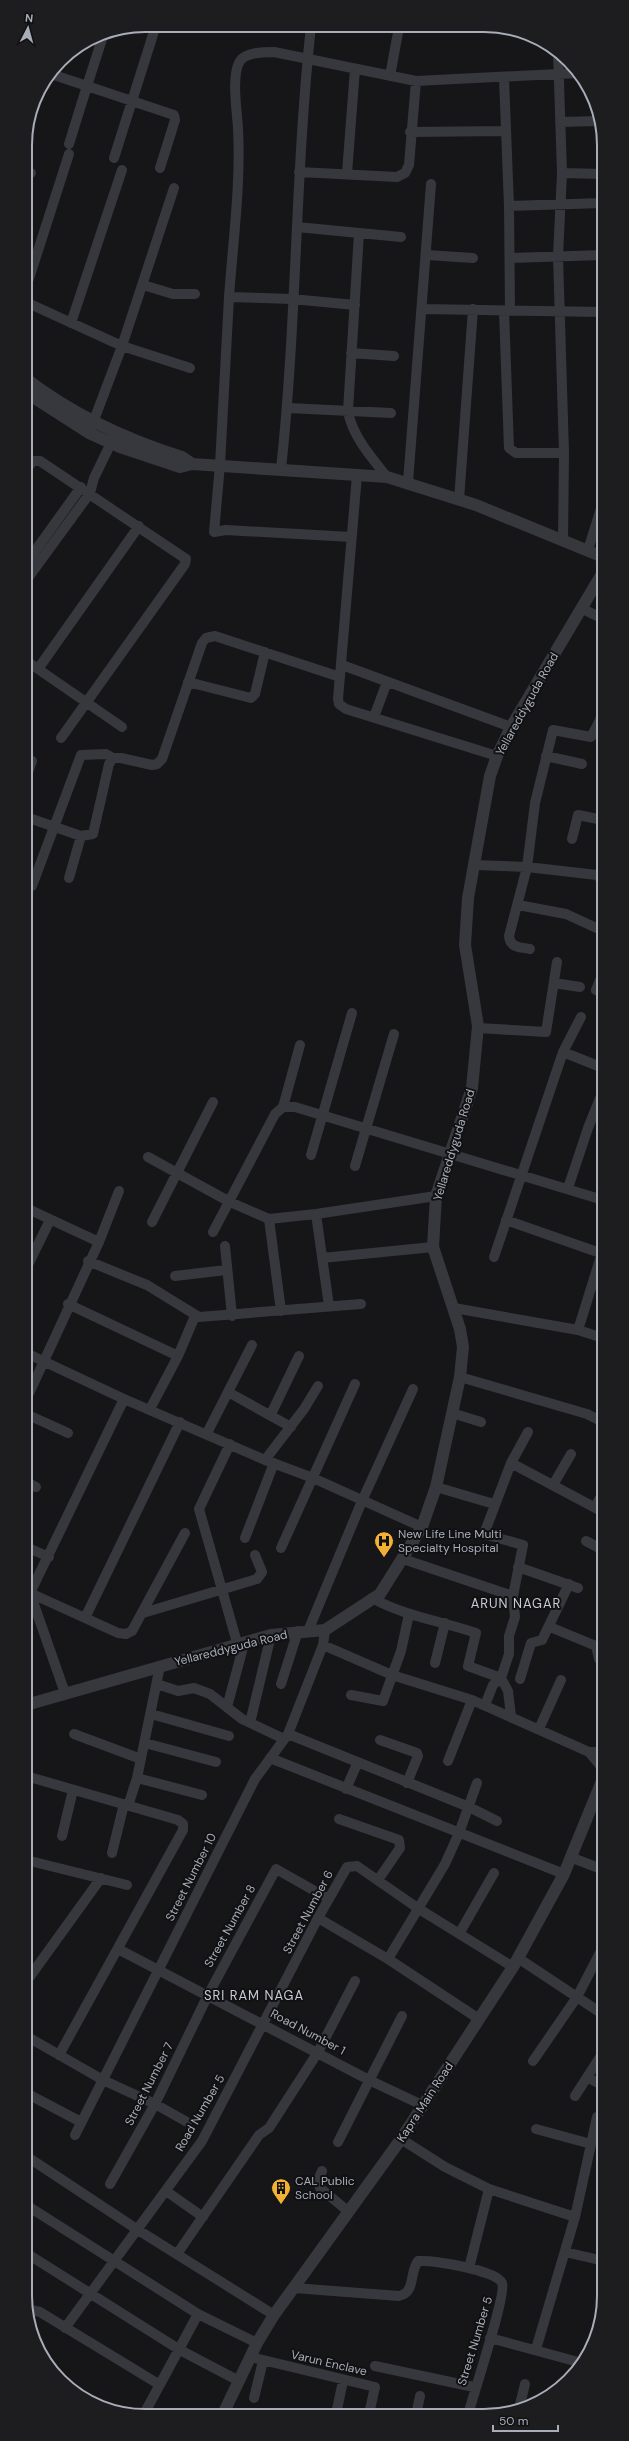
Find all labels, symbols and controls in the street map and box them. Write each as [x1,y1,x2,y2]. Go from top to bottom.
north arrow [8,8,48,48]
text: N [24,11,34,25]
street label: Yellareddyguda Road [492,650,562,758]
street label: Yellareddyguda Road [429,1087,479,1203]
place label: New Life Line Multi Specialty Hospital [398,1526,502,1556]
hospital icon: New Life Line Multi Specialty Hospital [373,1530,395,1558]
district label: ARUN NAGAR [471,1595,561,1612]
street label: Yellareddyguda Road [173,1626,289,1670]
street label: Street Number 10 [162,1830,220,1924]
street label: Street Number 6 [279,1867,337,1957]
street label: Street Number 8 [201,1882,259,1970]
district label: SRI RAM NAGA [204,1987,304,2004]
street label: Road Number 1 [268,2006,348,2058]
street label: Street Number 7 [121,2040,177,2128]
street label: Kapra Main Road [393,2059,457,2145]
street label: Road Number 5 [172,2072,228,2154]
place label: CAL Public School [295,2173,355,2203]
building icon: CAL Public School [270,2177,292,2205]
street label: Street Number 5 [454,2295,496,2387]
street label: Varun Enclave [289,2346,369,2380]
scale bar [493,2407,558,2433]
text: 50 m [499,2413,528,2429]

